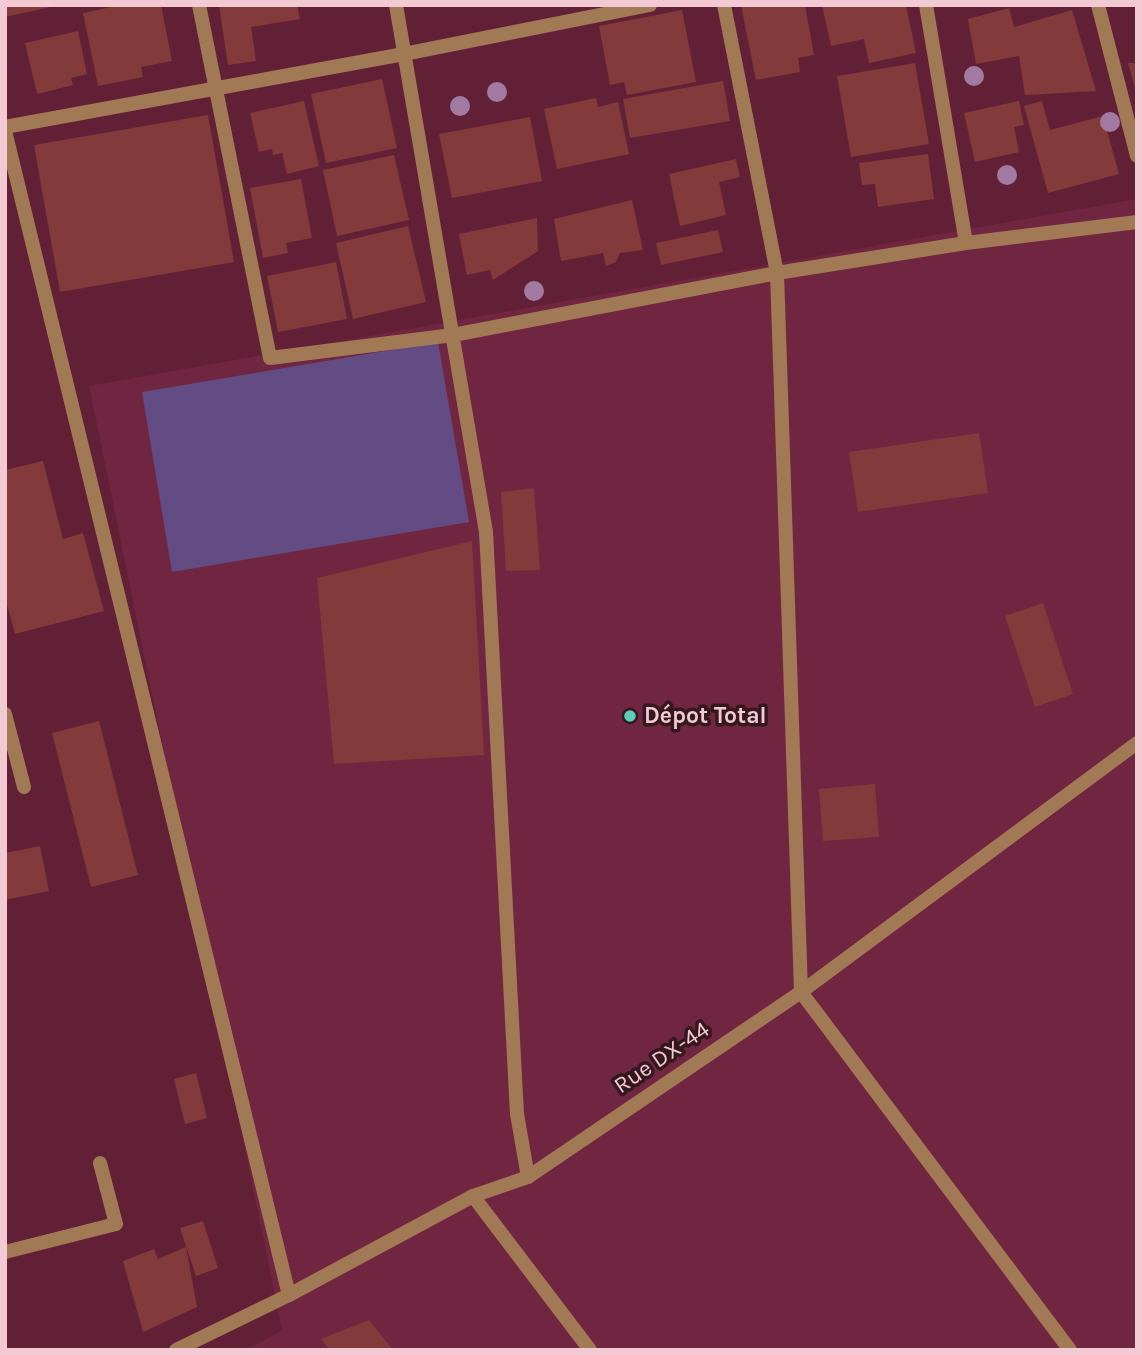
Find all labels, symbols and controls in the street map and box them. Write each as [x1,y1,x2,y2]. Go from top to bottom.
place label: Dépot Total [644,702,767,730]
marker: Dépot Total [622,708,638,724]
street label: Rue DX-44 [609,1016,715,1100]

